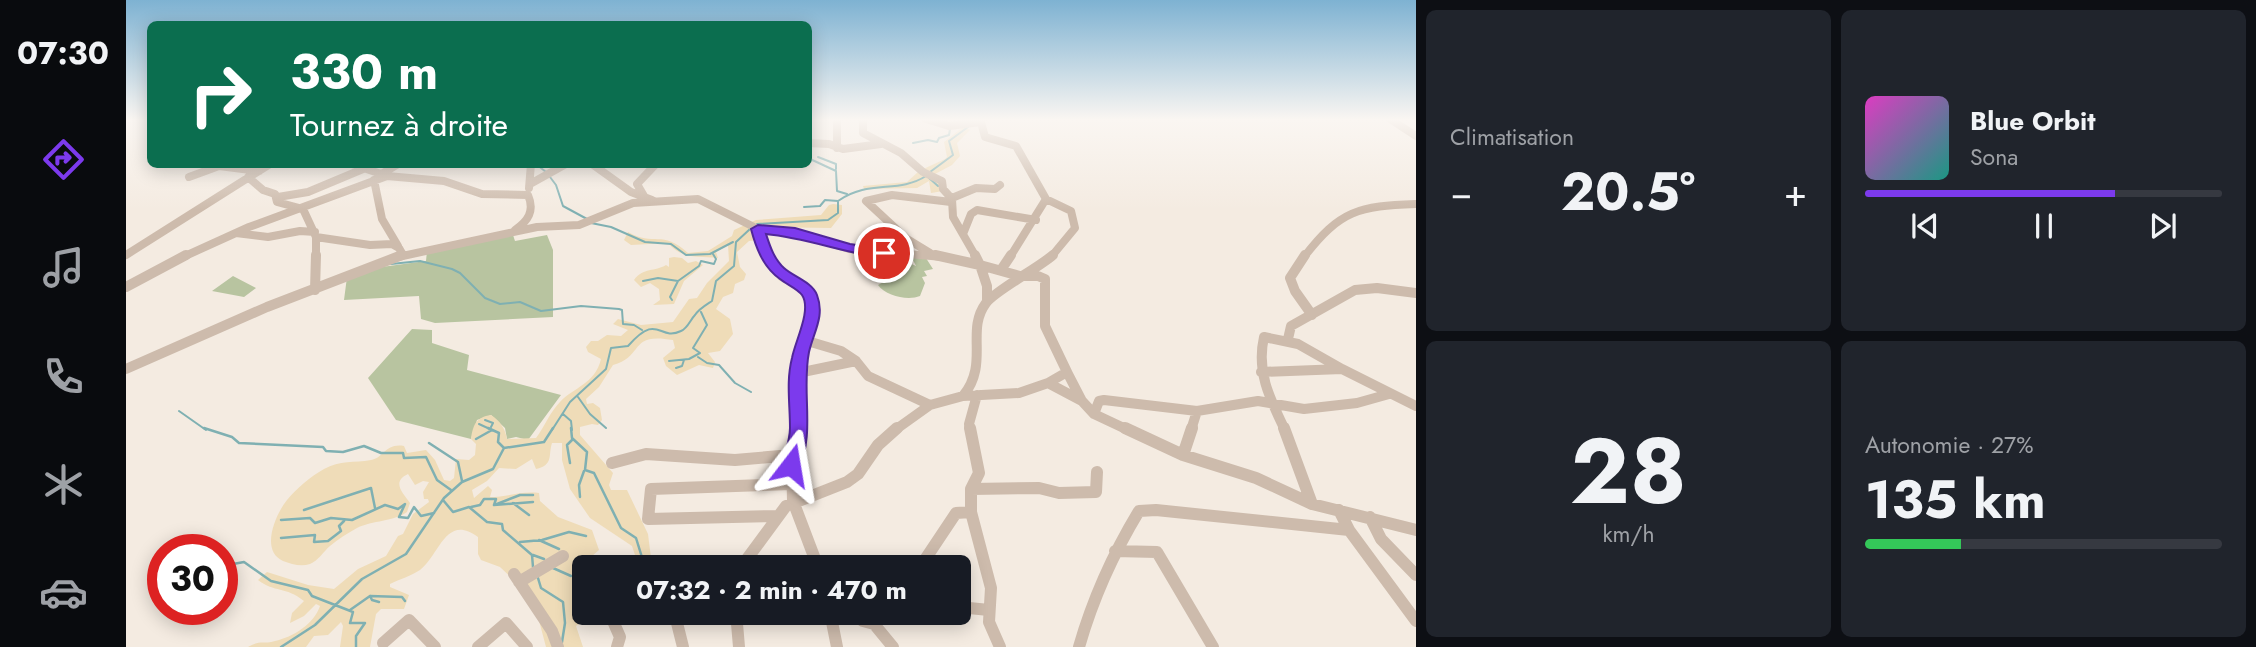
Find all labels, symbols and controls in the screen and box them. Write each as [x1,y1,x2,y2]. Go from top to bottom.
text: 07:30 [17,30,109,76]
text: 330 m [290,37,438,107]
icon: right [175,49,266,140]
text: Tournez à droite [290,102,508,148]
text: Blue Orbit [1970,102,2095,140]
text: Climatisation [1450,120,1574,154]
icon: directions [39,135,88,184]
text: Sona [1970,140,2018,174]
text: 20.5° [1561,154,1695,230]
text: − [1450,165,1472,220]
text: + [1784,165,1807,220]
icon: previous [1906,207,1944,245]
icon: pause [2025,207,2063,245]
icon: next [2144,207,2182,245]
pin [854,223,914,283]
icon: arrive [865,234,903,272]
icon: music [39,243,88,292]
icon: phone [39,352,88,401]
text: 28 [1570,406,1687,537]
position arrow [754,428,828,502]
text: Autonomie · 27% [1865,428,2033,462]
icon: climate [39,460,88,509]
text: 135 km [1865,462,2046,538]
text: km/h [1603,517,1654,551]
speed limit sign: 30 [147,534,238,625]
icon: car [39,568,88,617]
text: 07:32 · 2 min · 470 m [636,571,907,609]

